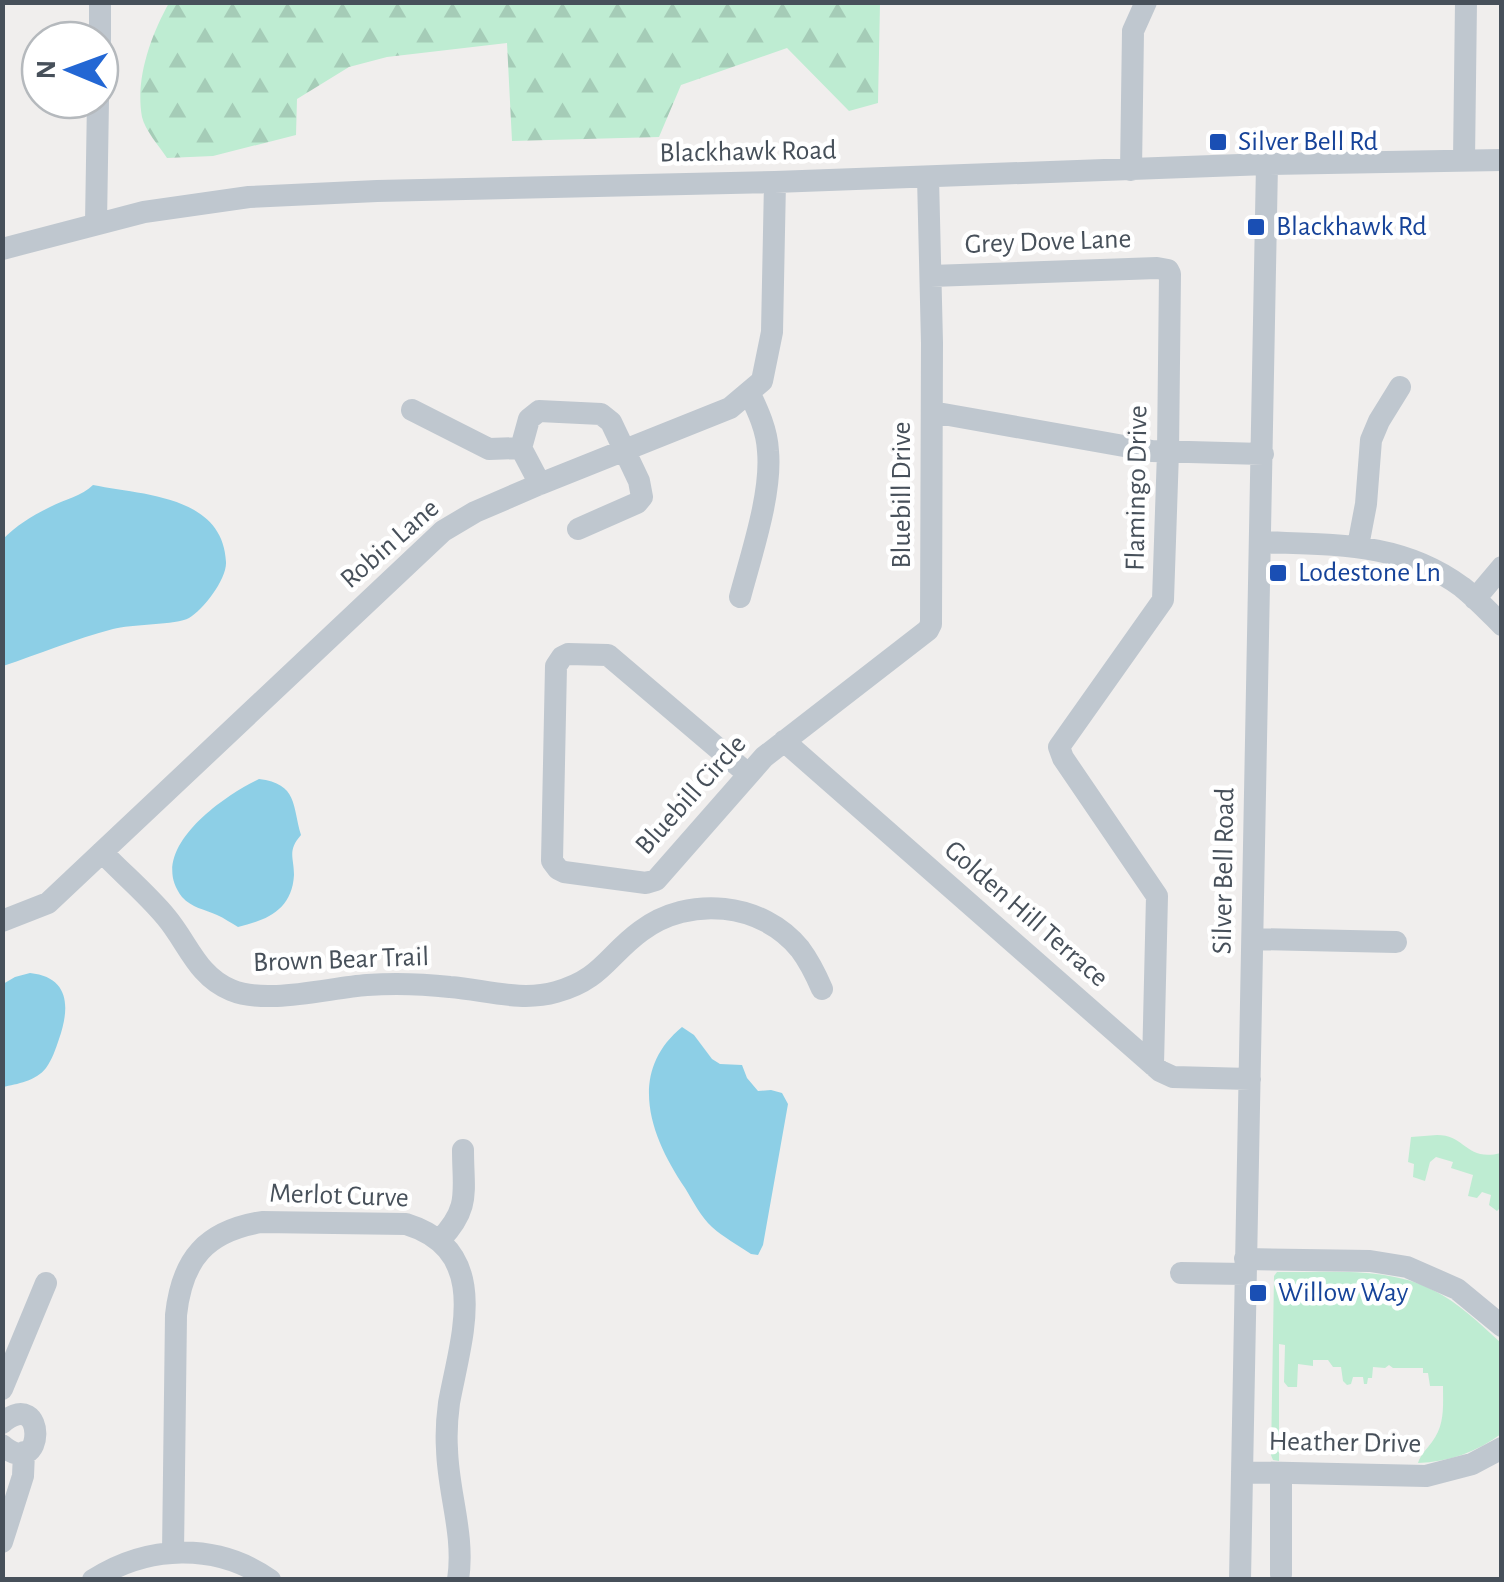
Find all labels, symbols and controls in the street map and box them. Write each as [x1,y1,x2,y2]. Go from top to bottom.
north arrow [20,20,120,120]
text: N [33,60,61,80]
place label: Silver Bell Rd [1238,128,1378,156]
marker: Silver Bell Rd [1207,131,1229,153]
street label: Blackhawk Road [659,136,837,168]
place label: Blackhawk Rd [1276,213,1427,241]
marker: Blackhawk Rd [1245,216,1267,238]
street label: Grey Dove Lane [964,225,1132,259]
street label: Flamingo Drive [1122,405,1152,571]
street label: Bluebill Drive [888,422,916,568]
street label: Robin Lane [335,494,445,594]
place label: Lodestone Ln [1298,559,1441,587]
marker: Lodestone Ln [1267,562,1289,584]
street label: Bluebill Circle [631,730,751,860]
street label: Silver Bell Road [1209,787,1239,955]
street label: Golden Hill Terrace [939,836,1113,992]
street label: Brown Bear Trail [252,943,430,977]
street label: Merlot Curve [269,1180,409,1212]
place label: Willow Way [1278,1279,1409,1307]
marker: Willow Way [1247,1282,1269,1304]
street label: Heather Drive [1268,1428,1422,1458]

